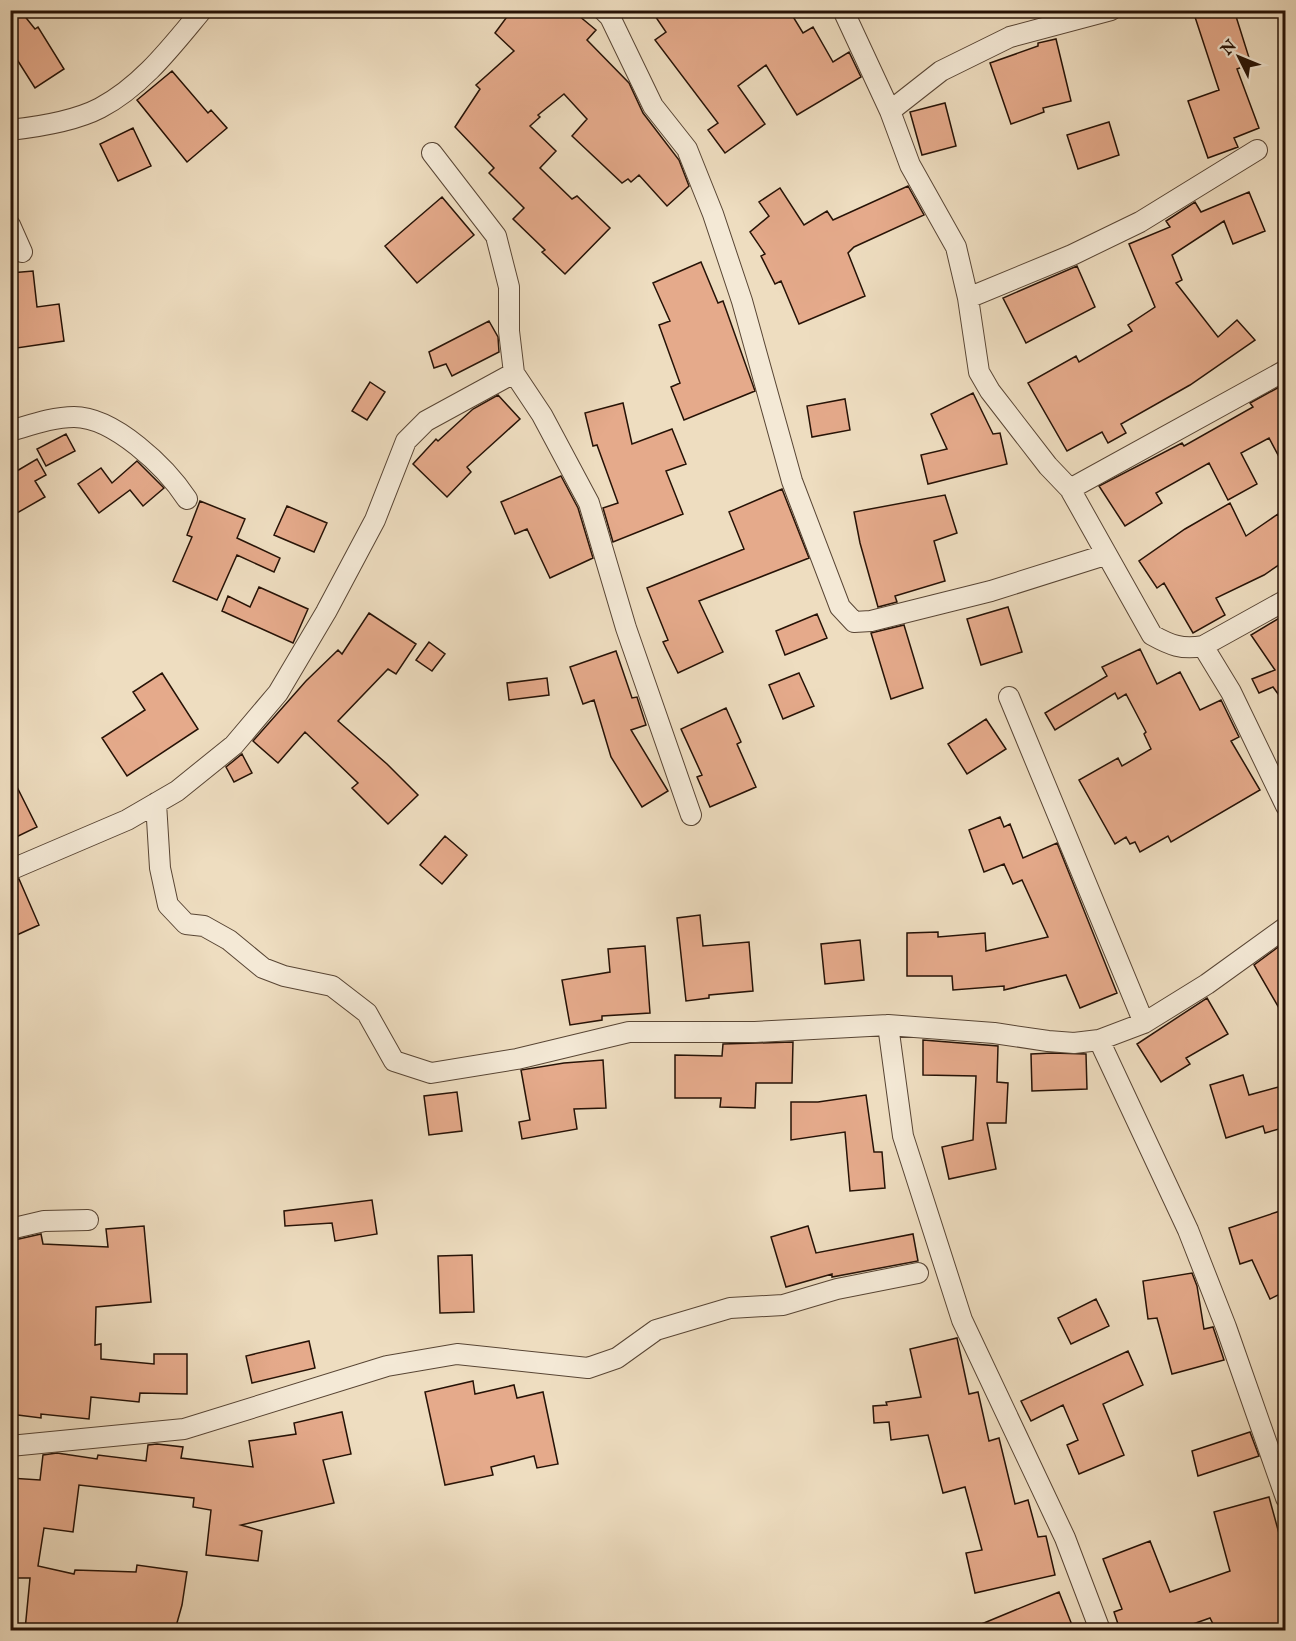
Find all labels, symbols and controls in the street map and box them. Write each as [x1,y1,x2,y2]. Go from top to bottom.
north arrow [1209,27,1269,87]
text: N [1217,36,1242,61]

